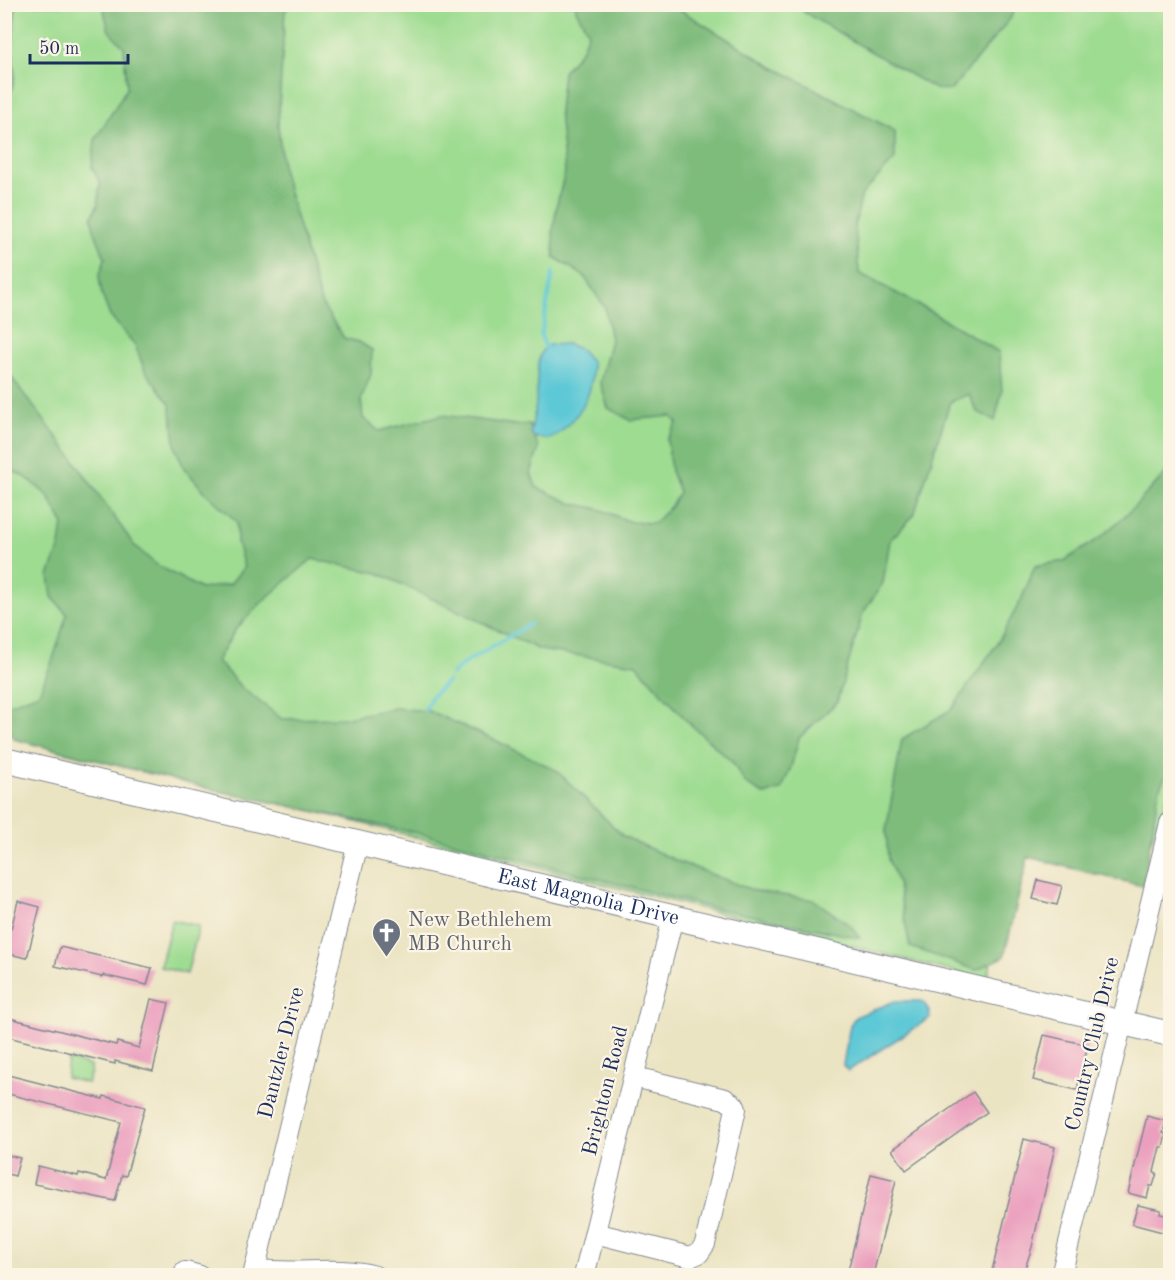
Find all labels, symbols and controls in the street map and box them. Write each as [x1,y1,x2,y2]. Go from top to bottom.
scale bar [30,27,128,65]
text: 50 m [39,40,79,58]
street label: East Magnolia Drive [495,866,681,929]
place label: New Bethlehem MB Church [408,910,552,955]
church icon: New Bethlehem MB Church [371,916,403,958]
street label: Country Club Drive [1063,955,1123,1133]
street label: Dantzler Drive [255,985,309,1121]
street label: Brighton Road [580,1024,632,1158]

